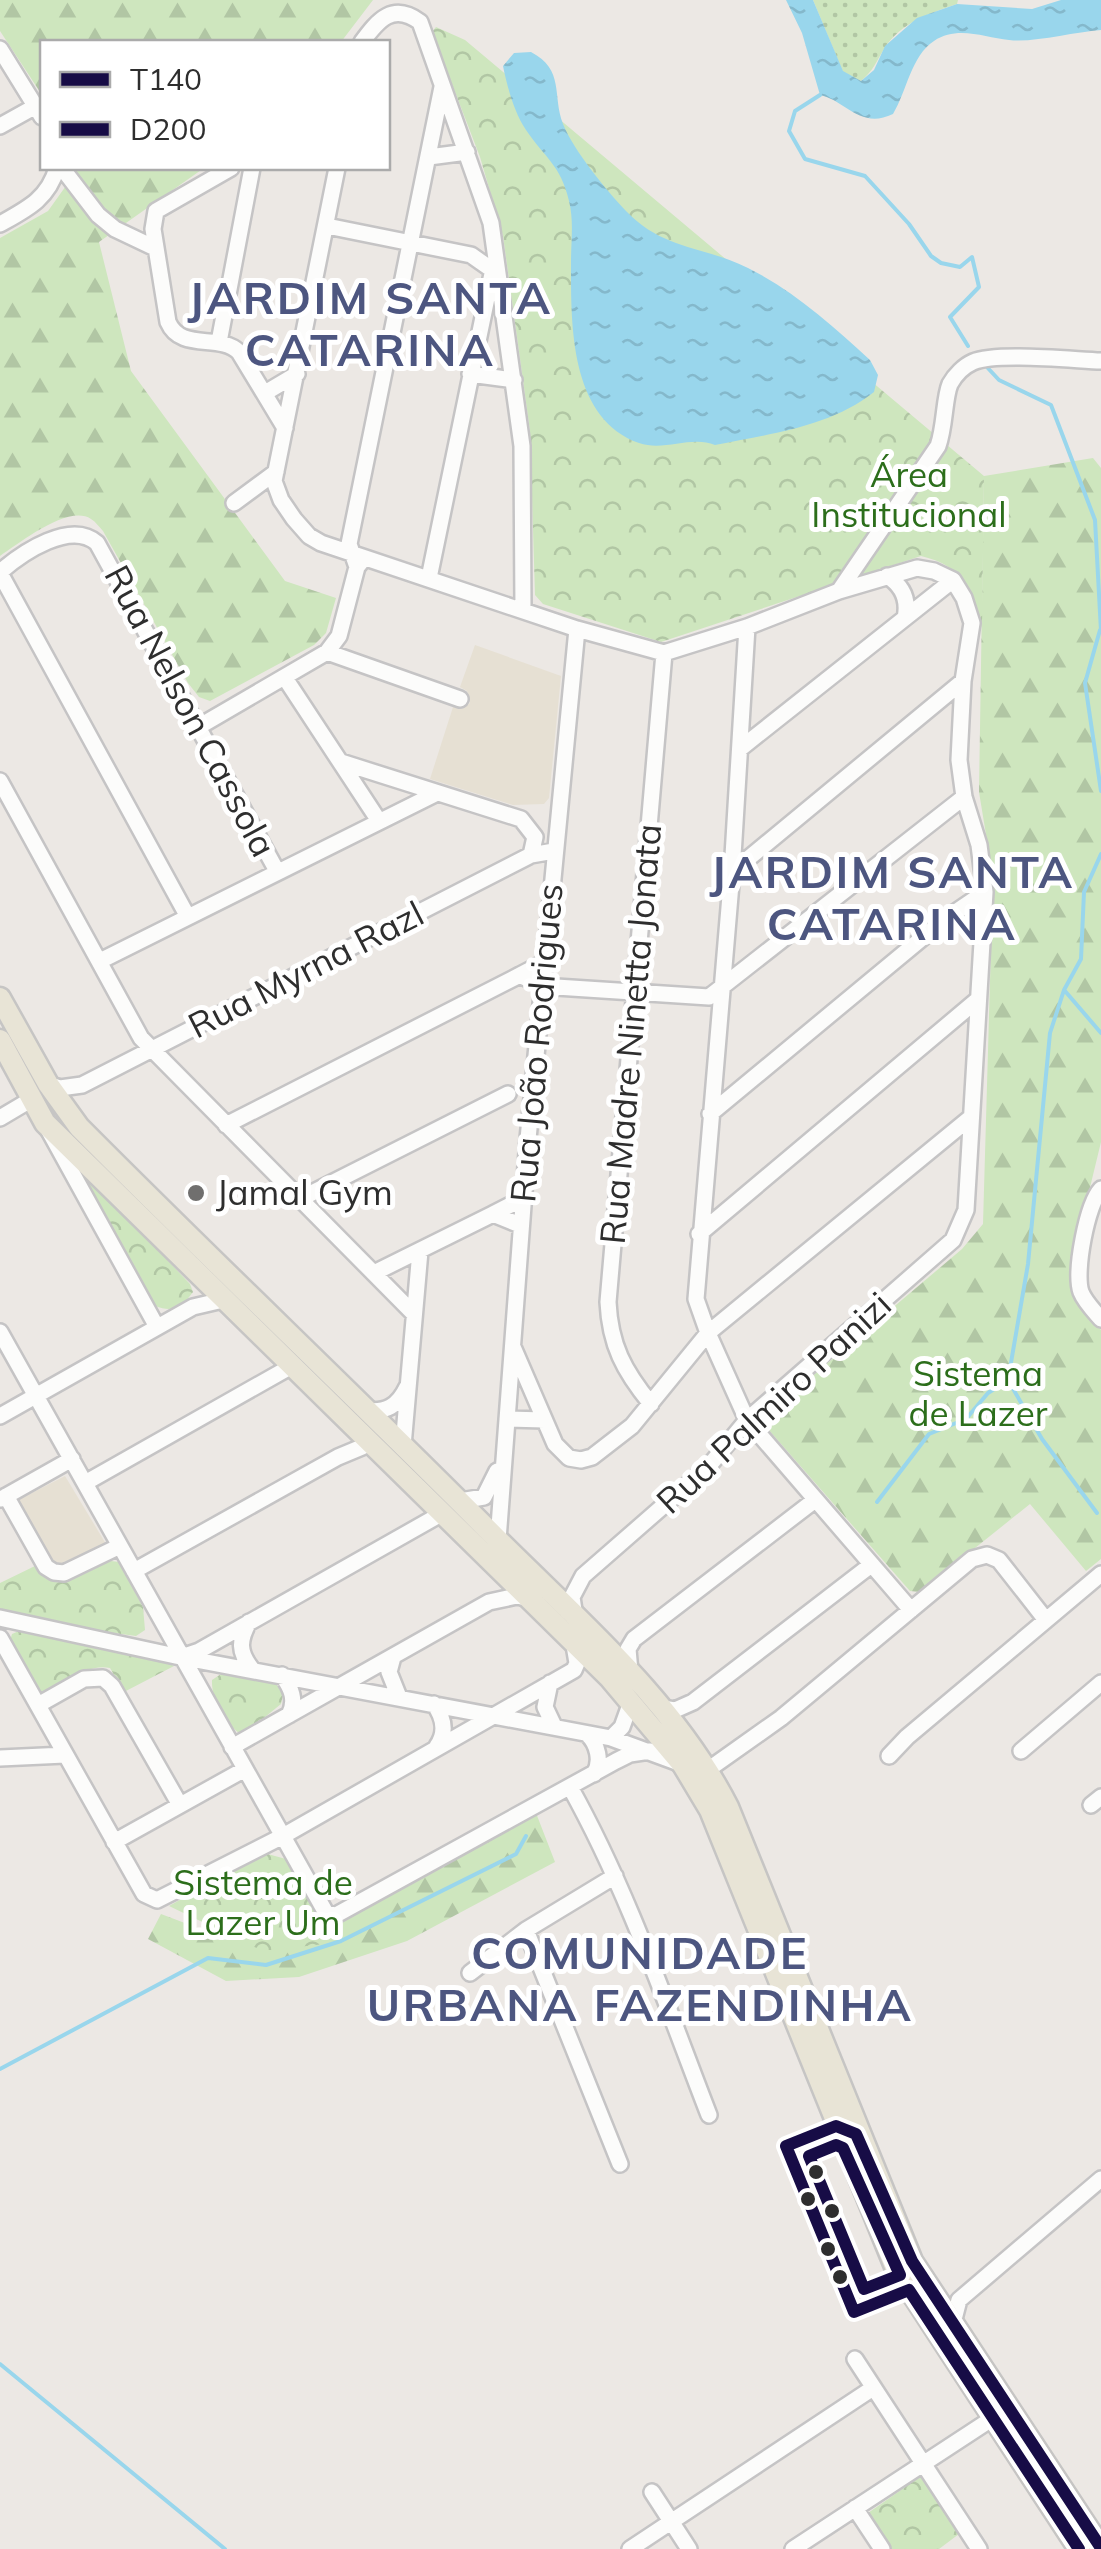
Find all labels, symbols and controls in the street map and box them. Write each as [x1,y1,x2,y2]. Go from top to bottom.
legend [40,40,390,170]
text: T140 [130,60,202,98]
text: D200 [130,110,206,148]
district label: JARDIM SANTA CATARINA [188,269,552,377]
park label: Área Institucional [811,452,1007,536]
street label: Rua Nelson Cassola [96,557,286,864]
street label: Rua Madre Ninetta Jonata [590,822,670,1246]
district label: JARDIM SANTA CATARINA [710,843,1074,951]
street label: Rua João Rodrigues [500,882,572,1204]
street label: Rua Myrna Razl [181,891,431,1047]
place label: Jamal Gym [216,1170,393,1214]
marker: Jamal Gym [185,1182,207,1204]
street label: Rua Palmiro Panizi [647,1282,900,1522]
park label: Sistema de Lazer [909,1351,1048,1435]
park label: Sistema de Lazer Um [173,1860,353,1944]
district label: COMUNIDADE URBANA FAZENDINHA [367,1924,913,2032]
unlabelled marker [806,2162,826,2182]
unlabelled marker [798,2189,818,2209]
unlabelled marker [822,2201,842,2221]
unlabelled marker [818,2239,838,2259]
unlabelled marker [830,2267,850,2287]

